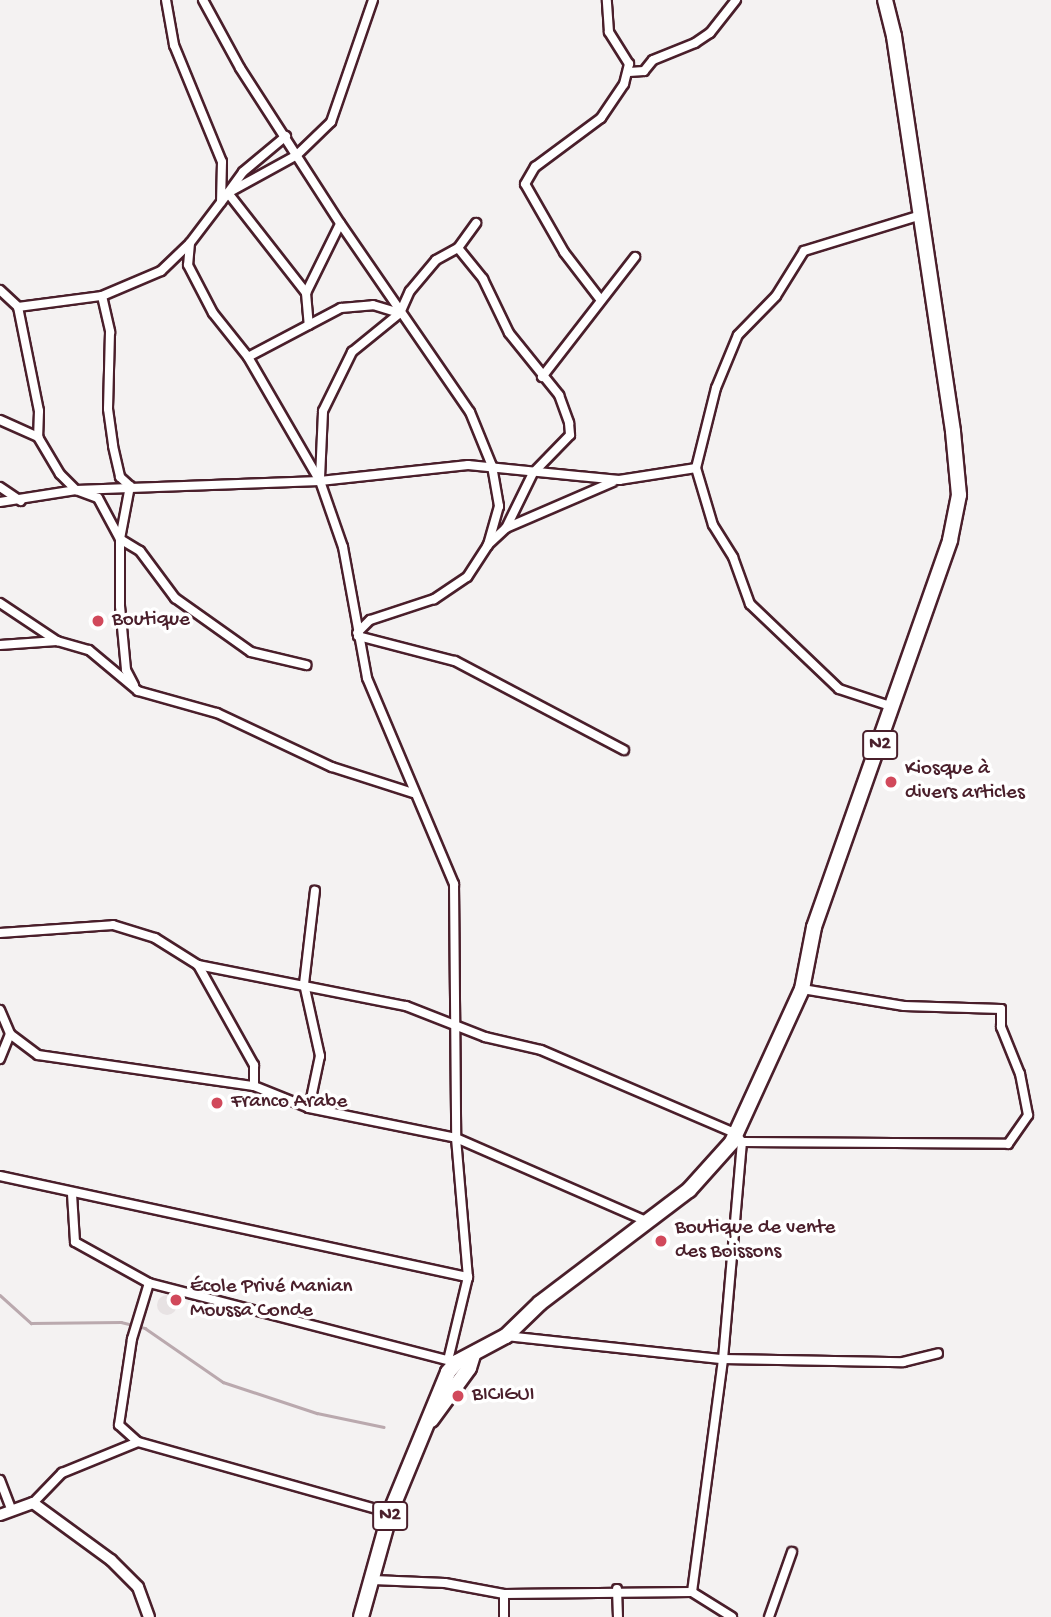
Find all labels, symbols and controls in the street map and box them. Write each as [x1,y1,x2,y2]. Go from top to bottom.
place label: Boutique [112,608,190,634]
marker: Boutique [90,613,106,629]
road number: N2 [861,730,899,760]
place label: Kiosque à divers articles [905,757,1025,807]
marker: Kiosque à divers articles [883,774,899,790]
place label: Franco Arabe [231,1090,347,1116]
marker: Franco Arabe [209,1095,225,1111]
place label: Boutique de vente des Boissons [675,1216,835,1266]
marker: Boutique de vente des Boissons [653,1233,669,1249]
place label: École Privé Manian Moussa Conde [190,1275,353,1325]
marker: École Privé Manian Moussa Conde [168,1292,184,1308]
place label: BICIGUI [472,1383,535,1409]
marker: BICIGUI [450,1388,466,1404]
road number: N2 [371,1500,409,1532]

